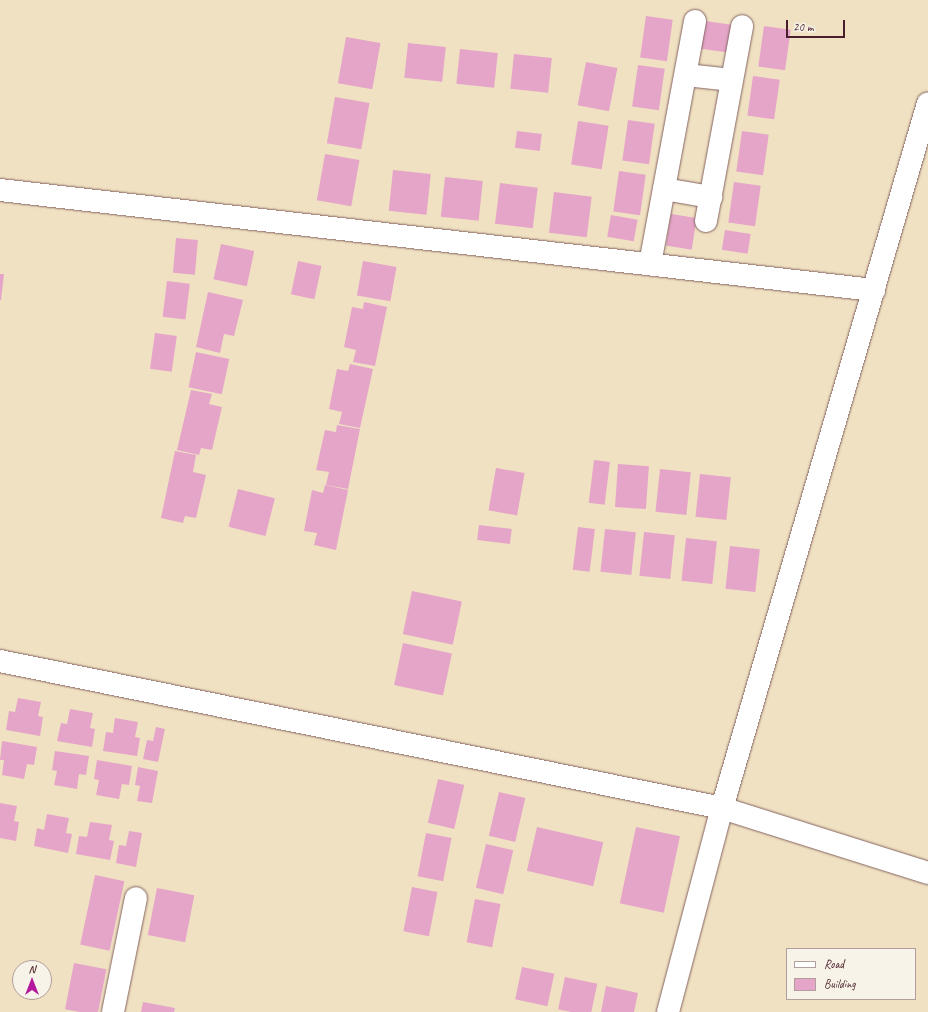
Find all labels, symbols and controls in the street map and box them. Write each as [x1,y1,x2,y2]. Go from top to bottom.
scale bar [788,12,847,38]
text: 20 m [793,19,813,35]
legend [786,948,916,1000]
text: Road [824,956,844,972]
north arrow [12,960,52,1000]
text: N [29,962,35,976]
text: Building [824,976,856,992]

